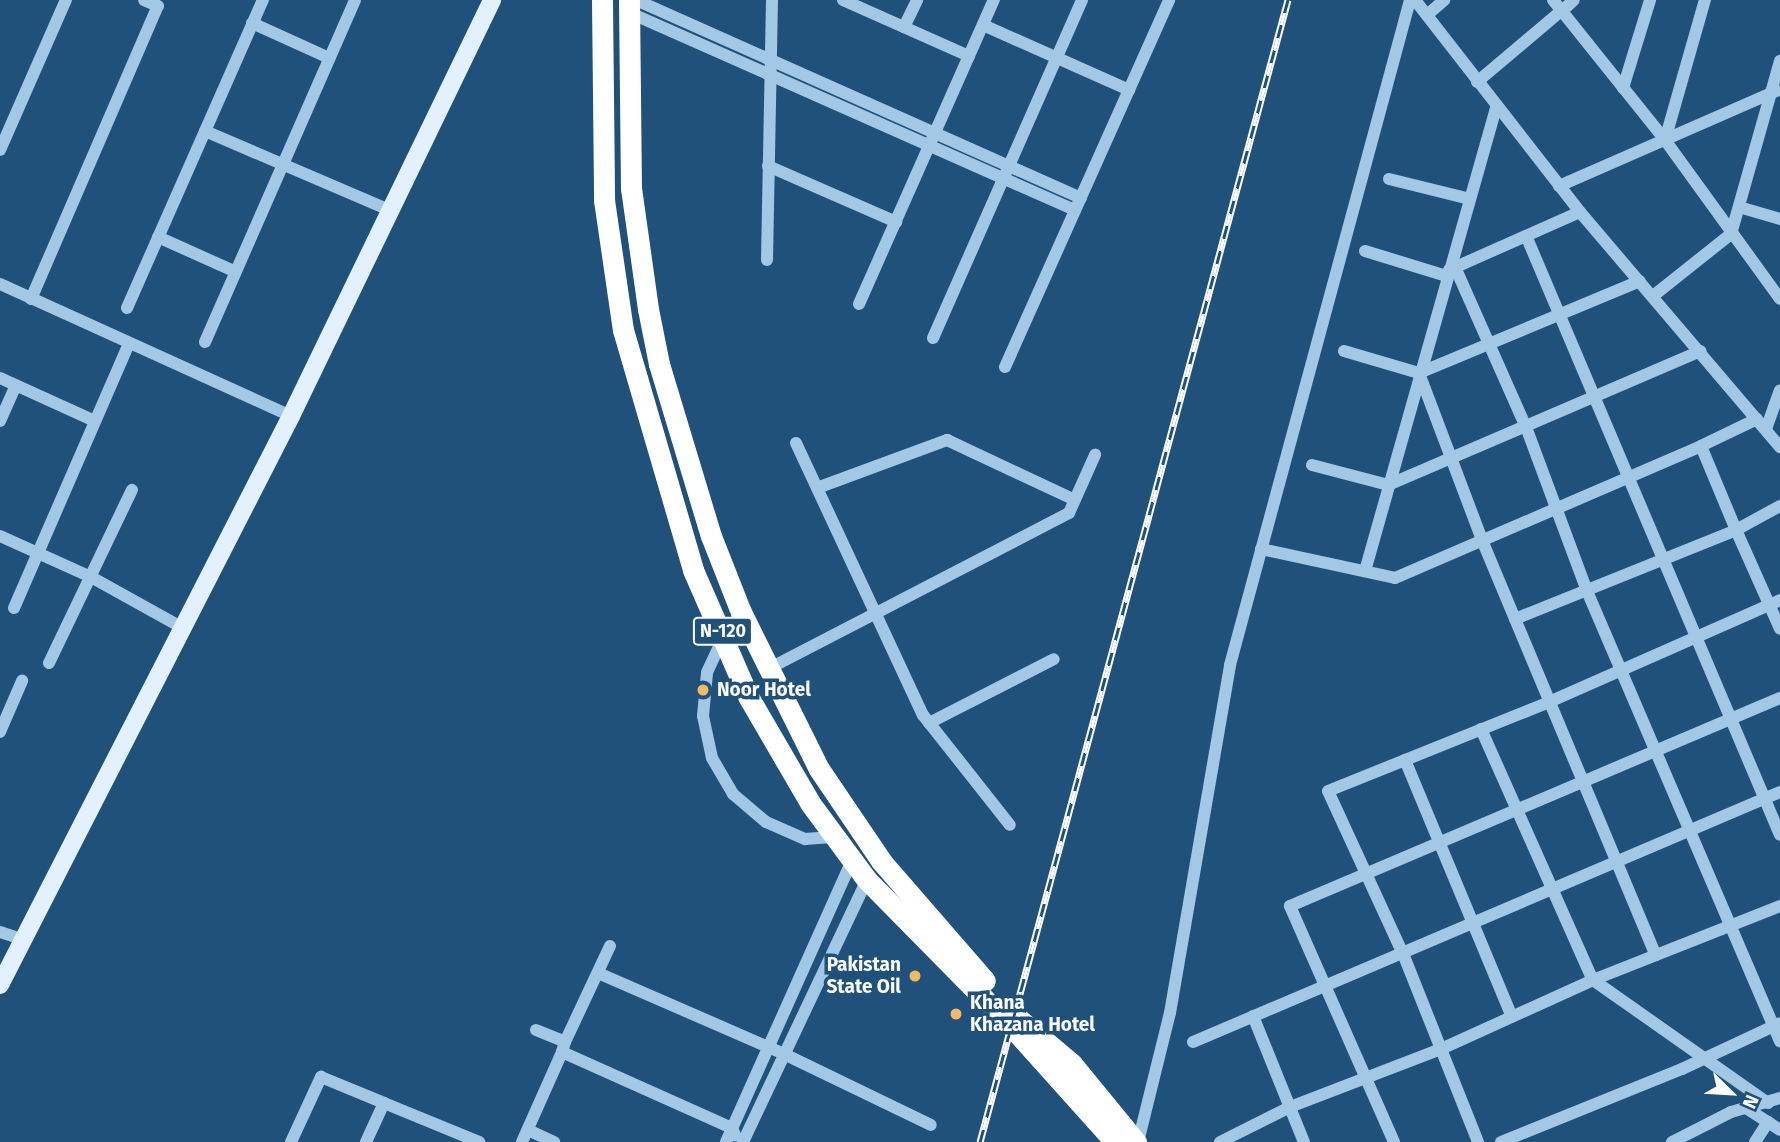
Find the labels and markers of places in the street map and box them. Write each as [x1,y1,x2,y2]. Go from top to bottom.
place label: Noor Hotel [717,679,811,701]
marker: Noor Hotel [695,682,711,698]
place label: Pakistan State Oil [827,954,901,998]
marker: Pakistan State Oil [907,968,923,984]
place label: Khana Khazana Hotel [970,992,1095,1036]
marker: Khana Khazana Hotel [948,1006,964,1022]

